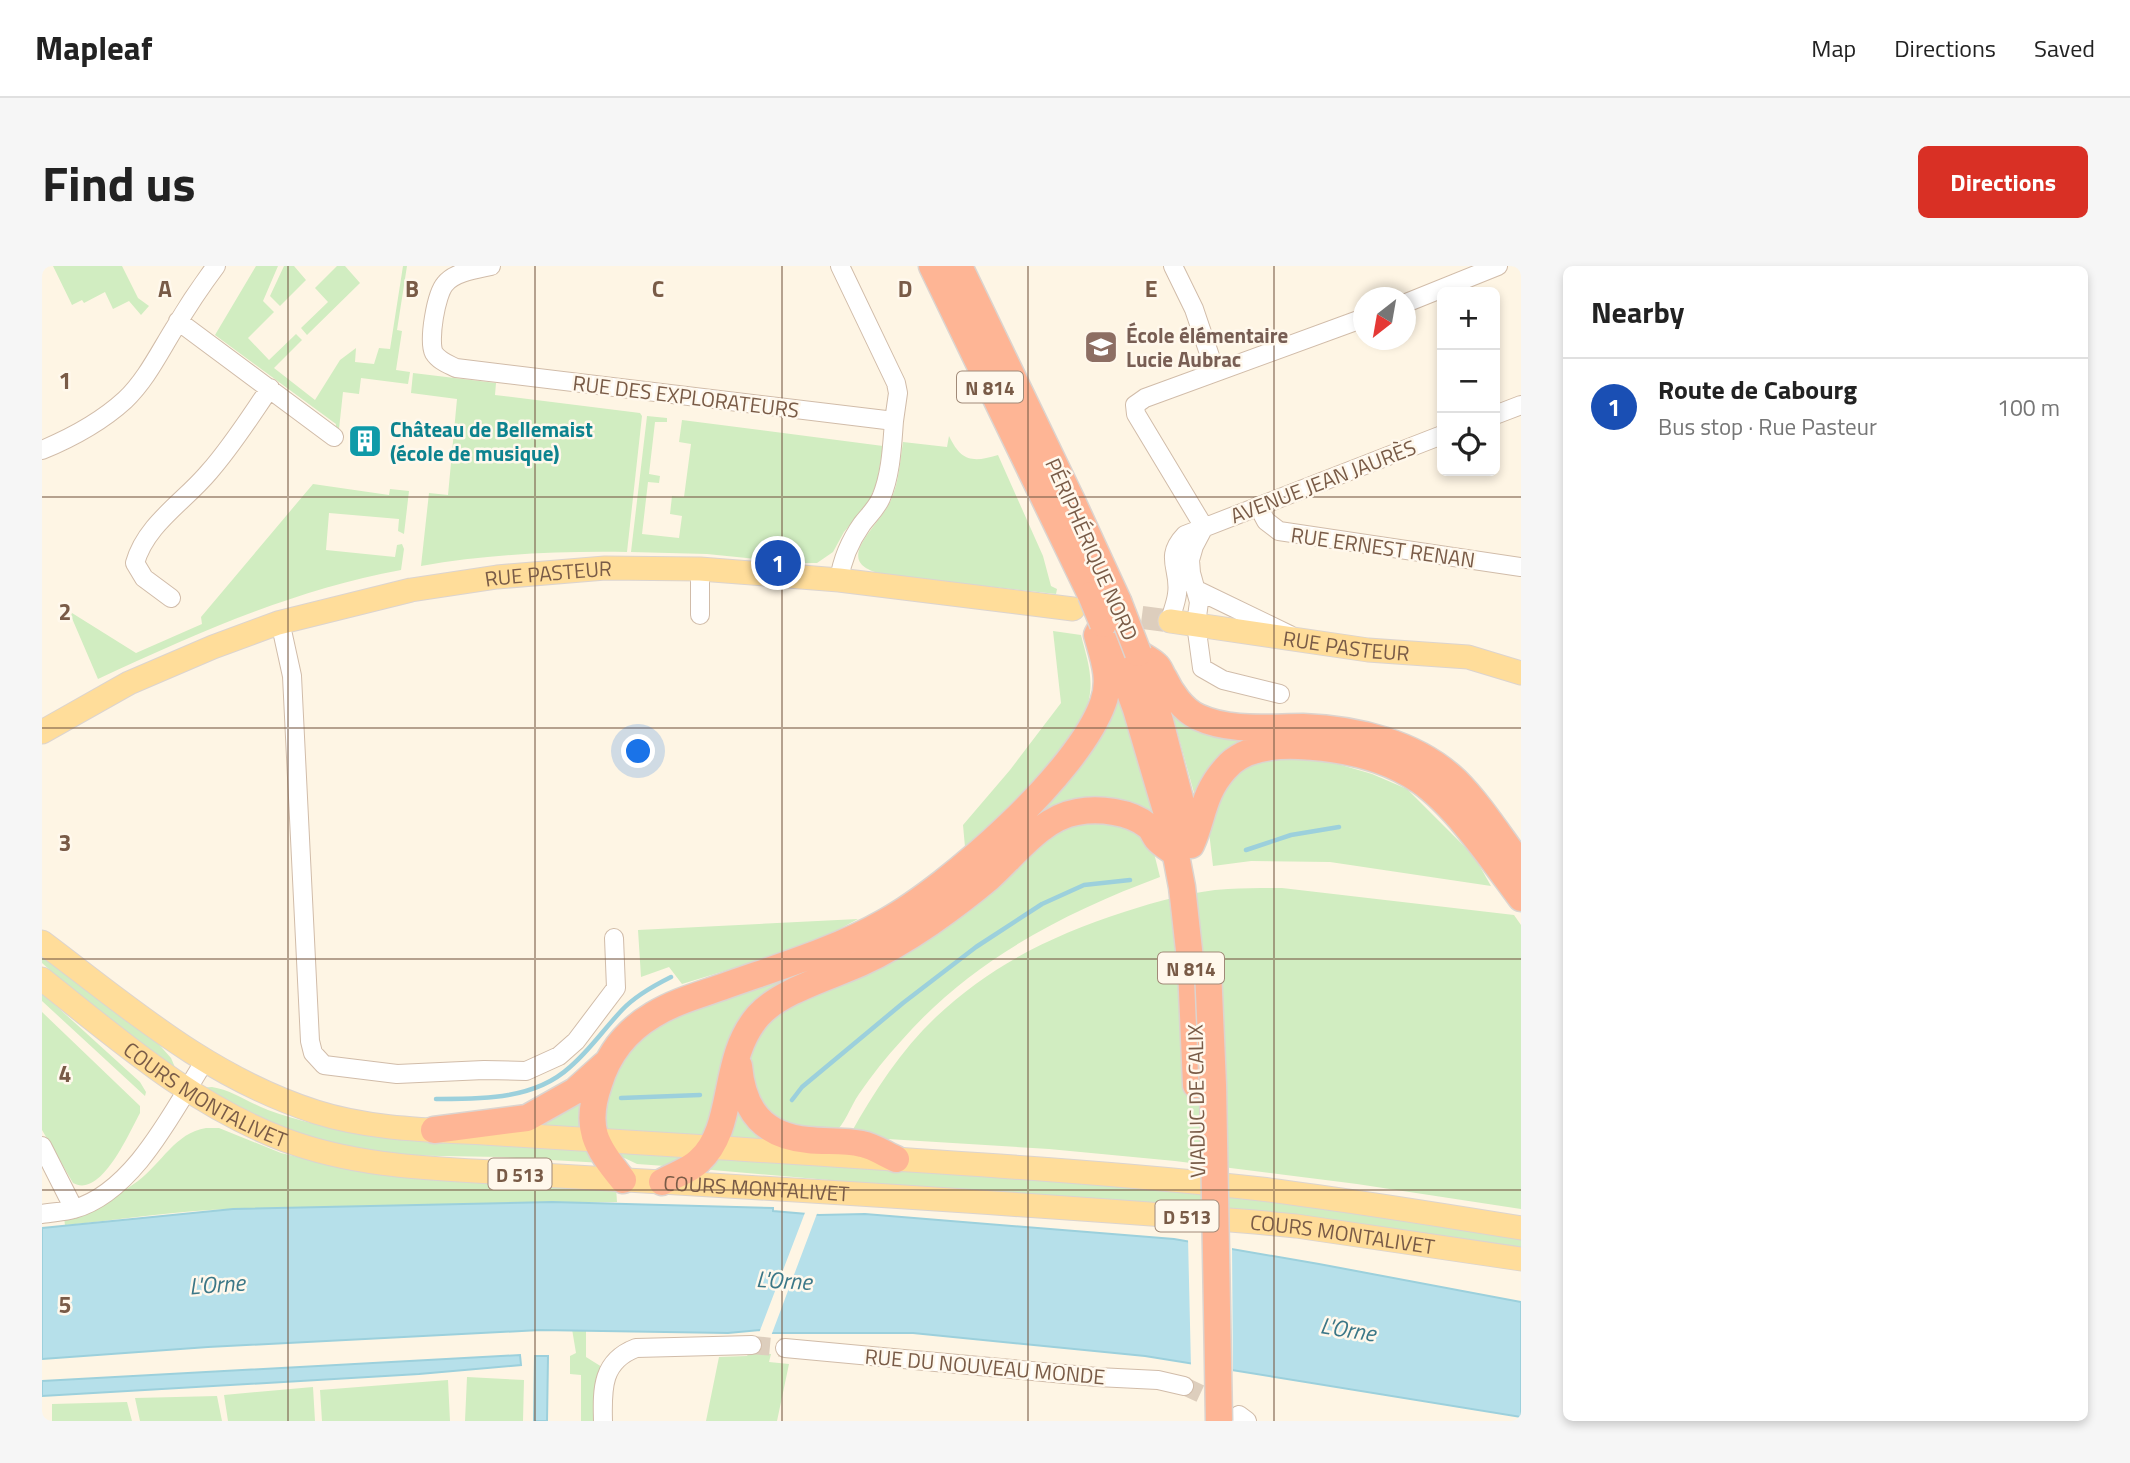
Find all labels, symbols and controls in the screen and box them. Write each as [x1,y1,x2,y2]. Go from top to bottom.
text: Mapleaf [35,23,153,73]
text: Map [1811,30,1856,66]
text: Directions [1894,30,1996,66]
text: Saved [2034,30,2095,66]
text: Find us [42,145,196,220]
button: Directions [1918,146,2088,218]
text: A [158,271,172,306]
text: B [405,271,419,306]
text: C [652,271,664,306]
text: D [898,271,912,306]
text: E [1145,271,1157,306]
north arrow [1353,287,1416,350]
map controls [1437,287,1500,476]
button: + [1437,287,1500,350]
text: Nearby [1591,289,1684,335]
place label: École élémentaire Lucie Aubrac [1126,319,1288,375]
school or university icon: École élémentaire Lucie Aubrac [1082,328,1120,366]
button: − [1437,350,1500,413]
text: 1 [59,363,71,398]
street label: RUE DES EXPLORATEURS [571,366,801,426]
text: Route de Cabourg [1658,370,1857,409]
road number: N 814 [957,371,1023,402]
text: 1 [1608,390,1620,425]
text: 100 m [1997,390,2060,425]
text: Bus stop · Rue Pasteur [1658,409,1877,444]
place label: Château de Bellemaist (école de musique) [390,413,593,469]
button: locate [1437,413,1500,476]
building icon: Château de Bellemaist (école de musique) [346,422,384,460]
street label: AVENUE JEAN JAURÈS [1226,431,1420,531]
street label: PÉRIPHÉRIQUE NORD [1037,453,1147,645]
street label: RUE ERNEST RENAN [1289,518,1477,576]
pin: 1 [755,537,801,589]
street label: RUE PASTEUR [482,552,612,595]
text: 2 [59,594,71,629]
street label: RUE PASTEUR [1281,622,1411,669]
your location [621,734,655,768]
text: 3 [59,825,71,860]
road number: N 814 [1158,953,1224,984]
street label: VIADUC DE CALIX [1179,1024,1213,1178]
street label: COURS MONTALIVET [117,1034,292,1155]
text: 4 [59,1056,71,1091]
road number: D 513 [489,1159,552,1190]
street label: COURS MONTALIVET [663,1166,850,1209]
road number: D 513 [1156,1200,1218,1232]
street label: COURS MONTALIVET [1249,1206,1437,1262]
water label: L'Orne [755,1261,814,1299]
water label: L'Orne [188,1265,247,1303]
text: 5 [59,1287,71,1322]
water label: L'Orne [1318,1307,1380,1351]
street label: RUE DU NOUVEAU MONDE [863,1340,1107,1392]

